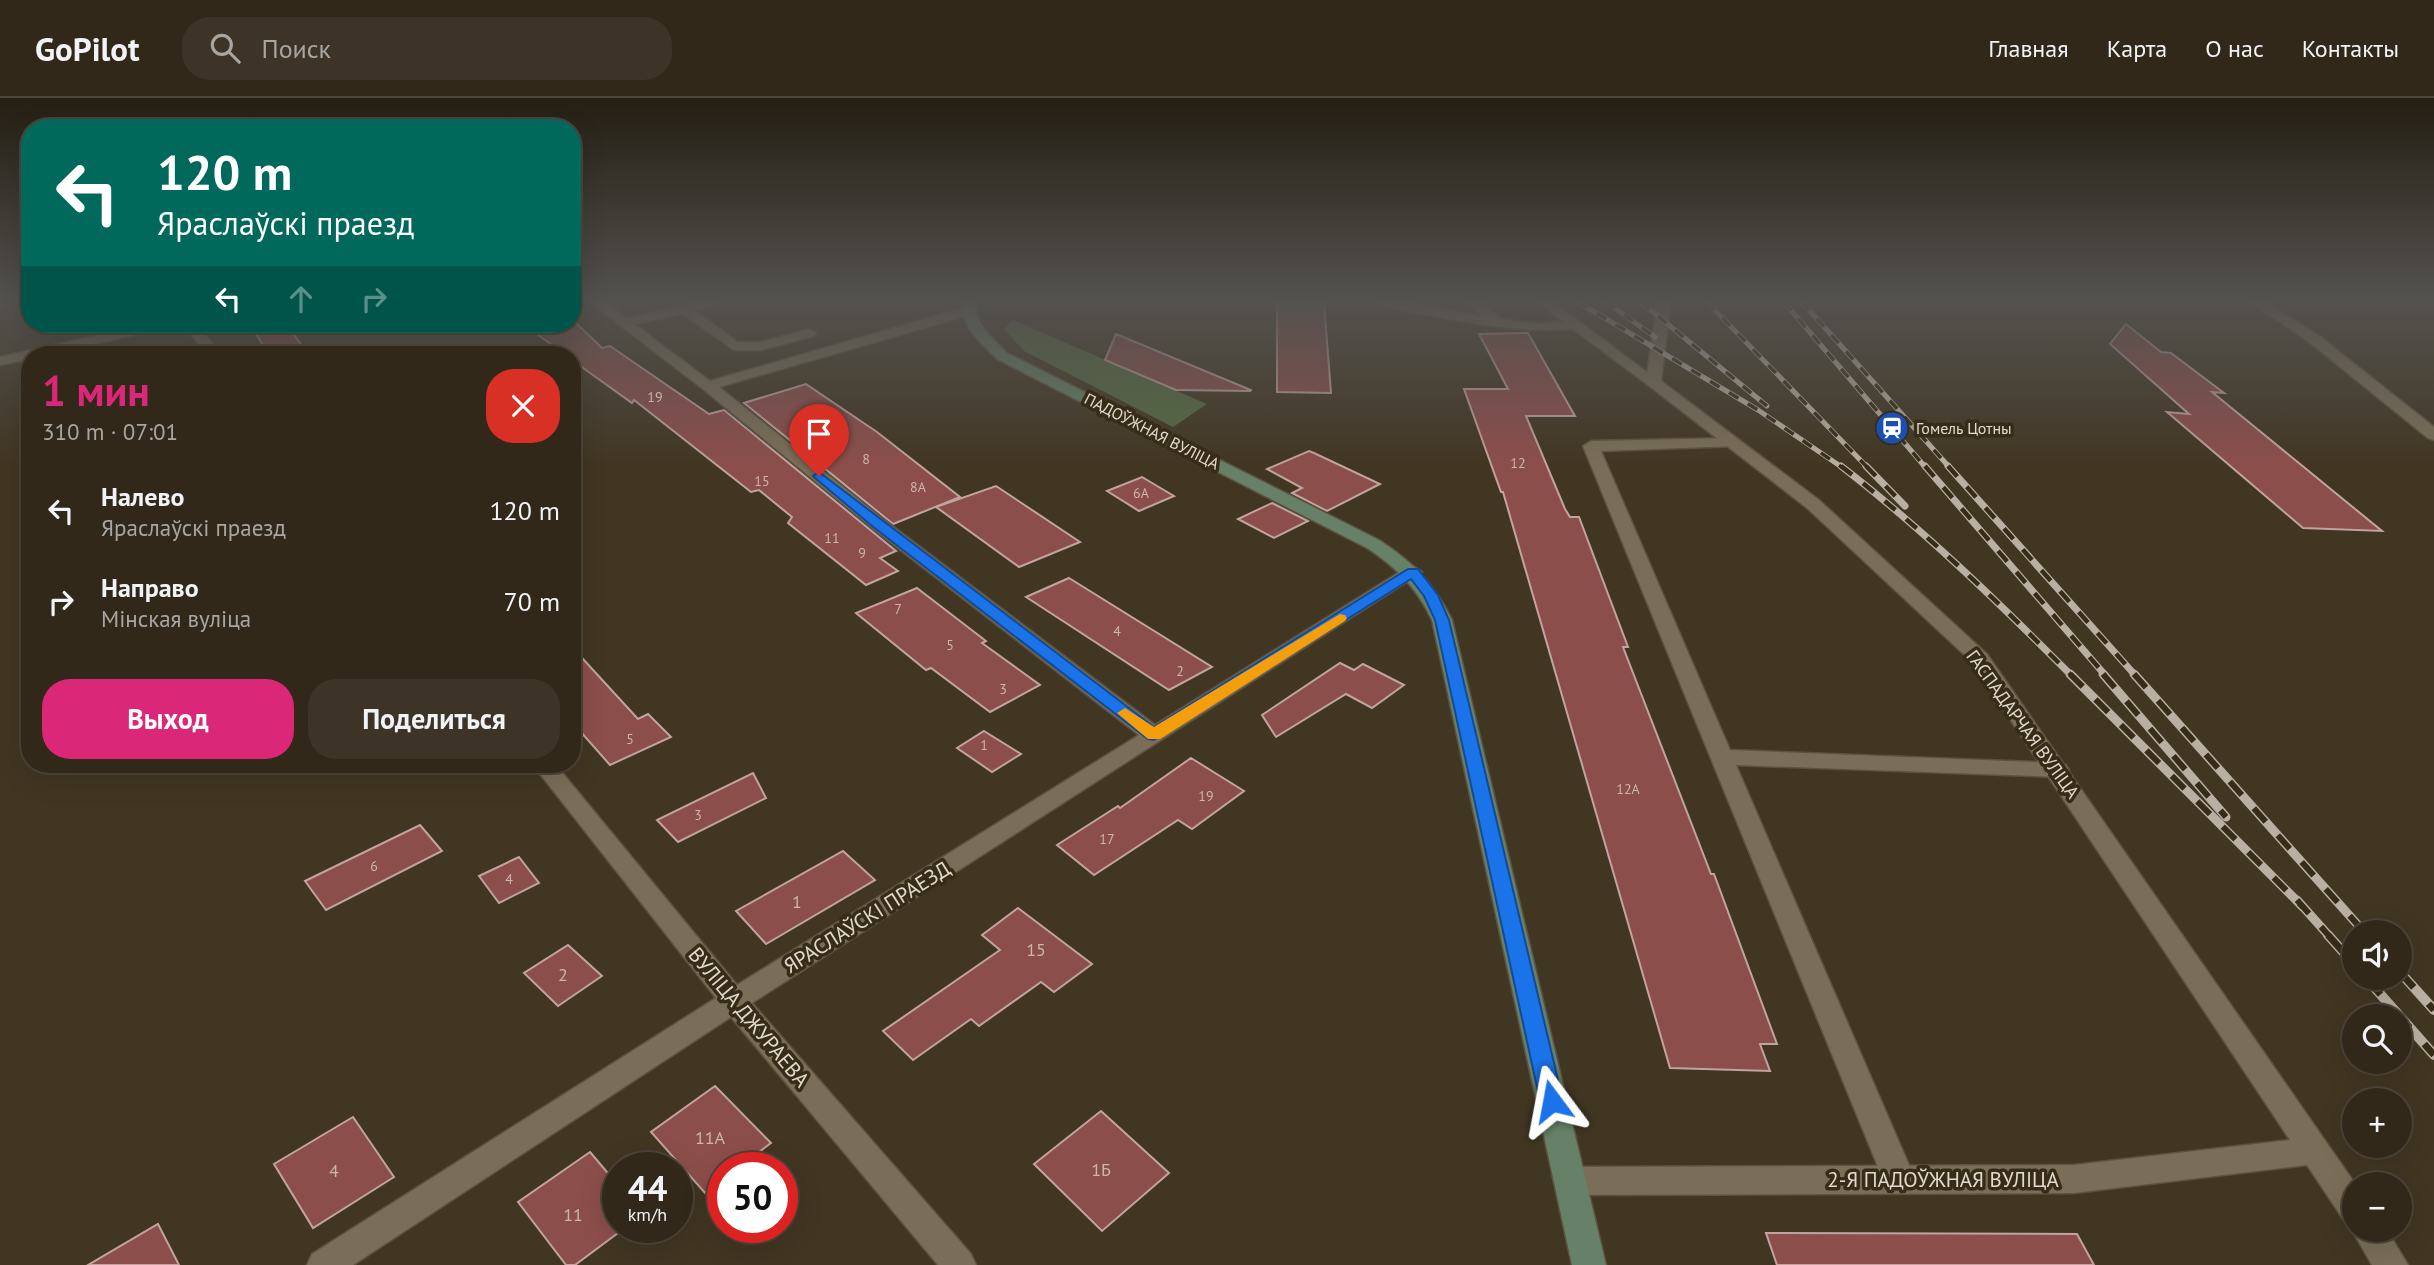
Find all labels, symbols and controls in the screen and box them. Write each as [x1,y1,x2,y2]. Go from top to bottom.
search box [182,17,672,80]
text: GoPilot [35,27,140,70]
icon: search [206,29,244,67]
text: Поиск [262,32,331,65]
text: Главная [1988,33,2069,64]
text: Карта [2107,33,2167,64]
text: О нас [2205,33,2264,64]
text: Контакты [2302,33,2399,64]
text: 120 m [157,140,292,204]
icon: left [42,147,133,238]
text: Яраслаўскі праезд [157,202,414,244]
icon: left [209,280,247,318]
icon: ahead [282,280,320,318]
icon: right [355,280,393,318]
text: 1 мин [42,363,150,418]
button: close [486,369,560,443]
house number: 19 [647,388,663,406]
street label: ПАДОЎЖНАЯ ВУЛІЦА [1081,388,1223,474]
pin [789,404,849,476]
station icon: Гомель Цотны [1873,409,1911,447]
icon: arrive [800,415,838,453]
text: 310 m · 07:01 [42,417,178,446]
place label: Гомель Цотны [1916,418,2012,438]
house number: 8 [862,450,870,468]
house number: 12 [1510,454,1526,472]
house number: 15 [754,472,770,490]
house number: 8А [910,478,927,496]
text: Налево [101,480,185,513]
house number: 6А [1133,484,1150,502]
icon: left [42,492,80,530]
text: 120 m [489,494,560,527]
text: Яраслаўскі праезд [101,513,286,542]
house number: 11 [824,529,840,547]
house number: 9 [858,544,866,562]
text: Направо [101,571,199,604]
icon: right [42,583,80,621]
text: 70 m [504,585,560,618]
house number: 7 [894,600,902,618]
text: Мінская вуліца [101,604,251,633]
house number: 4 [1113,622,1121,640]
house number: 5 [946,636,954,654]
street label: ГАСПАДАРЧАЯ ВУЛІЦА [1961,645,2085,803]
house number: 2 [1176,662,1184,680]
button: Выход [42,679,294,759]
button: Поделиться [308,679,560,759]
house number: 3 [999,680,1007,698]
house number: 5 [626,730,634,748]
house number: 1 [980,736,988,754]
house number: 12А [1616,780,1641,798]
house number: 19 [1198,787,1214,805]
house number: 3 [694,806,702,824]
house number: 17 [1099,830,1115,848]
street label: ЯРАСЛАЎСКІ ПРАЕЗД [779,855,955,979]
house number: 6 [370,857,378,875]
house number: 4 [505,870,513,888]
house number: 1 [792,890,802,913]
map controls [2342,920,2412,1242]
button: sound [2342,920,2412,990]
house number: 15 [1026,938,1046,961]
street label: ВУЛІЦА ДЖУРАЕВА [683,942,816,1093]
house number: 2 [558,963,568,986]
button: search [2342,1004,2412,1074]
position arrow [1515,1064,1589,1138]
button: + [2342,1088,2412,1158]
house number: 11А [695,1126,726,1149]
speed limit sign: 50 [707,1152,798,1243]
house number: 1Б [1091,1158,1111,1181]
house number: 4 [329,1159,339,1182]
text: 44 [628,1165,667,1211]
street label: 2-Я ПАДОЎЖНАЯ ВУЛІЦА [1827,1166,2060,1193]
button: − [2342,1172,2412,1242]
house number: 11 [563,1203,583,1226]
text: km/h [628,1203,667,1226]

